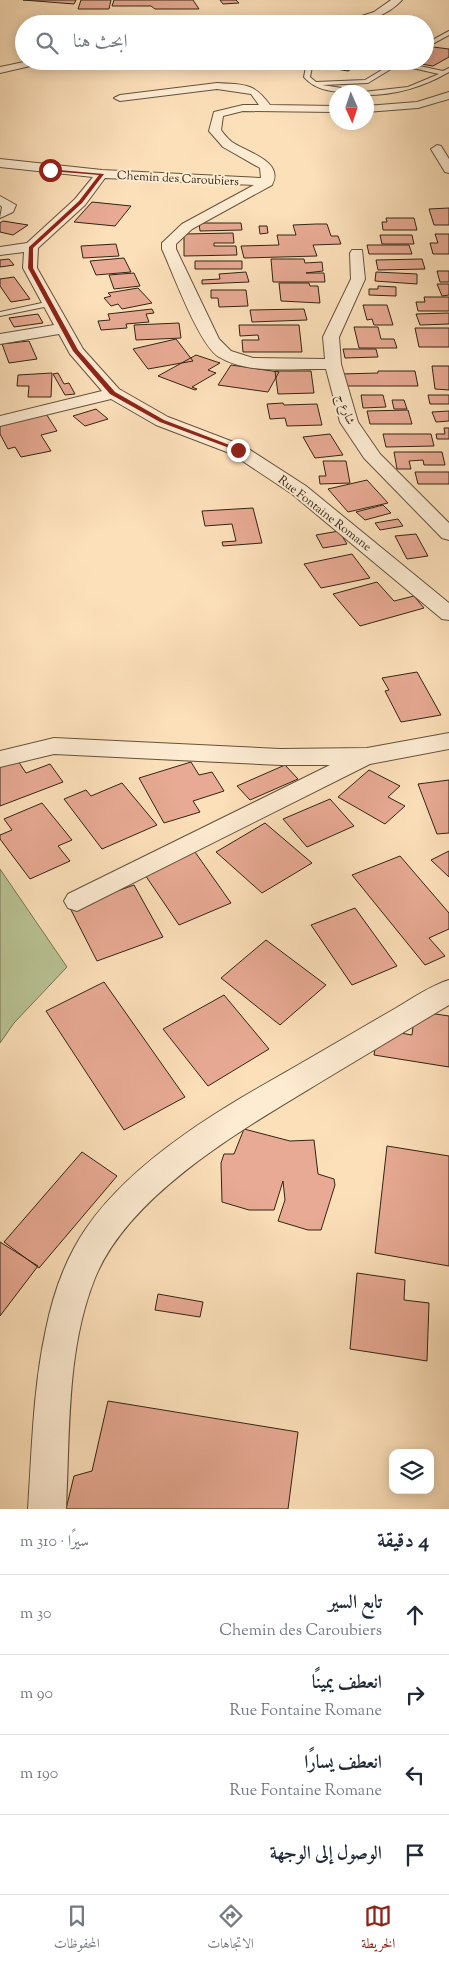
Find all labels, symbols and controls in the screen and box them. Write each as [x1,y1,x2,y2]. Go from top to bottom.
search box [15,15,434,70]
icon: search [33,29,61,57]
text: ابحث هنا [73,29,128,56]
north arrow [329,85,374,130]
route start [39,159,62,182]
street label: Chemin des Caroubiers [116,167,240,191]
street label: شارع ج [330,392,359,428]
route end [227,439,250,462]
street label: Rue Fontaine Romane [274,471,375,556]
map controls [389,1449,434,1494]
button: layers [389,1449,434,1494]
text: 4 دقيقة [377,1527,429,1557]
text: سيرًا · 310 m [20,1531,89,1554]
text: تابع السير [328,1590,382,1617]
icon: ahead [401,1601,429,1629]
text: 30 m [20,1603,51,1626]
text: Chemin des Caroubiers [219,1620,382,1643]
text: انعطف يمينًا [312,1670,382,1697]
icon: right [401,1681,429,1709]
text: 90 m [20,1683,53,1706]
text: Rue Fontaine Romane [230,1700,382,1723]
text: انعطف يسارًا [304,1750,382,1777]
icon: left [401,1761,429,1789]
text: 190 m [20,1763,58,1786]
text: Rue Fontaine Romane [230,1780,382,1803]
text: الوصول إلى الوجهة [270,1841,382,1868]
icon: arrive [401,1841,429,1869]
tab: المحفوظات [54,1902,100,1957]
tab: الاتجاهات [207,1902,254,1957]
tab: الخريطة [361,1902,395,1957]

